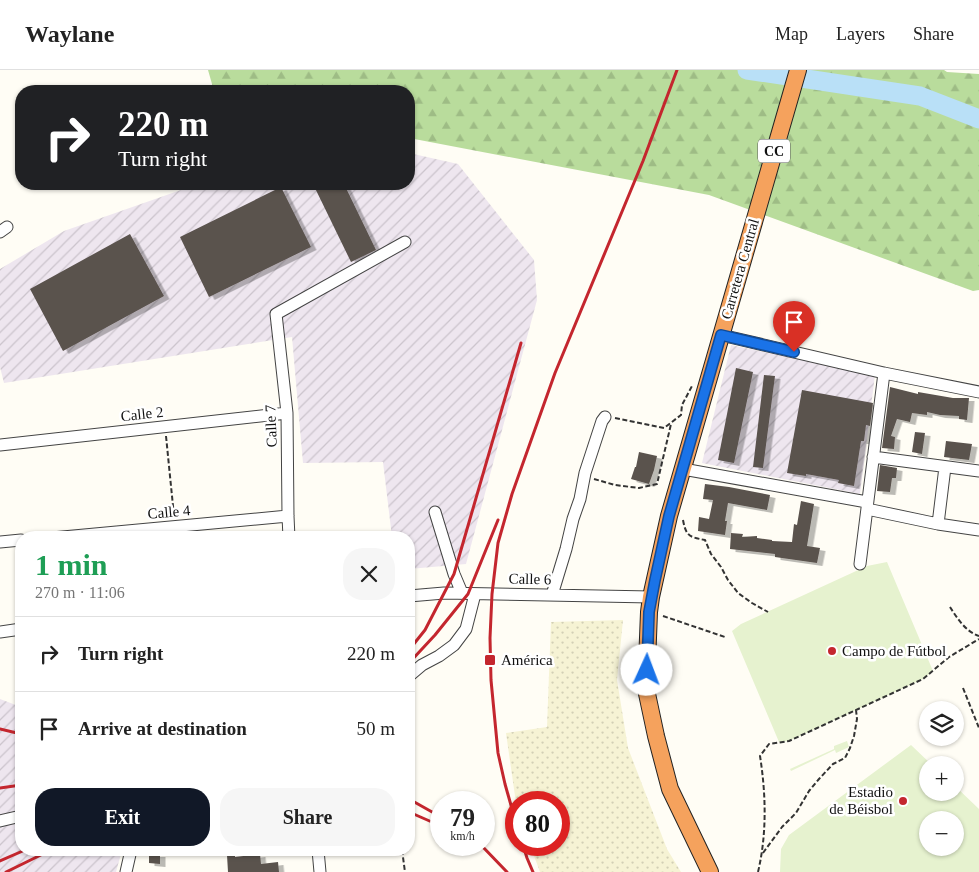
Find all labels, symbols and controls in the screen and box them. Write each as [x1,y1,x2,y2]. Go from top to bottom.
text: Waylane [25,21,114,47]
text: Map [775,24,808,44]
text: Layers [836,24,885,44]
text: Share [913,24,954,44]
icon: right [35,105,100,170]
text: 220 m [118,105,208,144]
road number: CC [758,140,790,162]
text: Turn right [118,146,207,171]
street label: Carretera Central [718,217,762,321]
pin [773,301,815,352]
icon: arrive [780,308,808,336]
street label: Calle 2 [120,404,164,424]
street label: Calle 7 [262,404,280,448]
street label: Calle 4 [147,502,192,522]
text: 1 min [35,548,108,581]
button: close [343,548,395,600]
street label: Calle 6 [508,571,552,587]
text: 270 m · 11:06 [35,584,125,601]
icon: right [35,640,63,668]
text: Turn right [78,643,163,664]
text: 220 m [347,643,395,664]
position arrow [620,643,672,695]
place label: Campo de Fútbol [842,643,946,659]
marker: Campo de Fútbol [826,645,838,657]
place label: América [501,652,553,668]
marker: América [483,653,497,667]
map controls [919,701,964,856]
button: layers [919,701,964,746]
icon: arrive [35,715,63,743]
text: Arrive at destination [78,718,247,739]
text: 50 m [356,718,395,739]
button: + [919,756,964,801]
place label: Estadio de Béisbol [829,784,893,817]
button: Exit [35,788,210,846]
button: Share [220,788,395,846]
speed limit sign: 80 [505,791,570,856]
marker: Estadio de Béisbol [897,795,909,807]
text: 79 [450,804,475,831]
button: − [919,811,964,856]
text: km/h [450,829,475,843]

